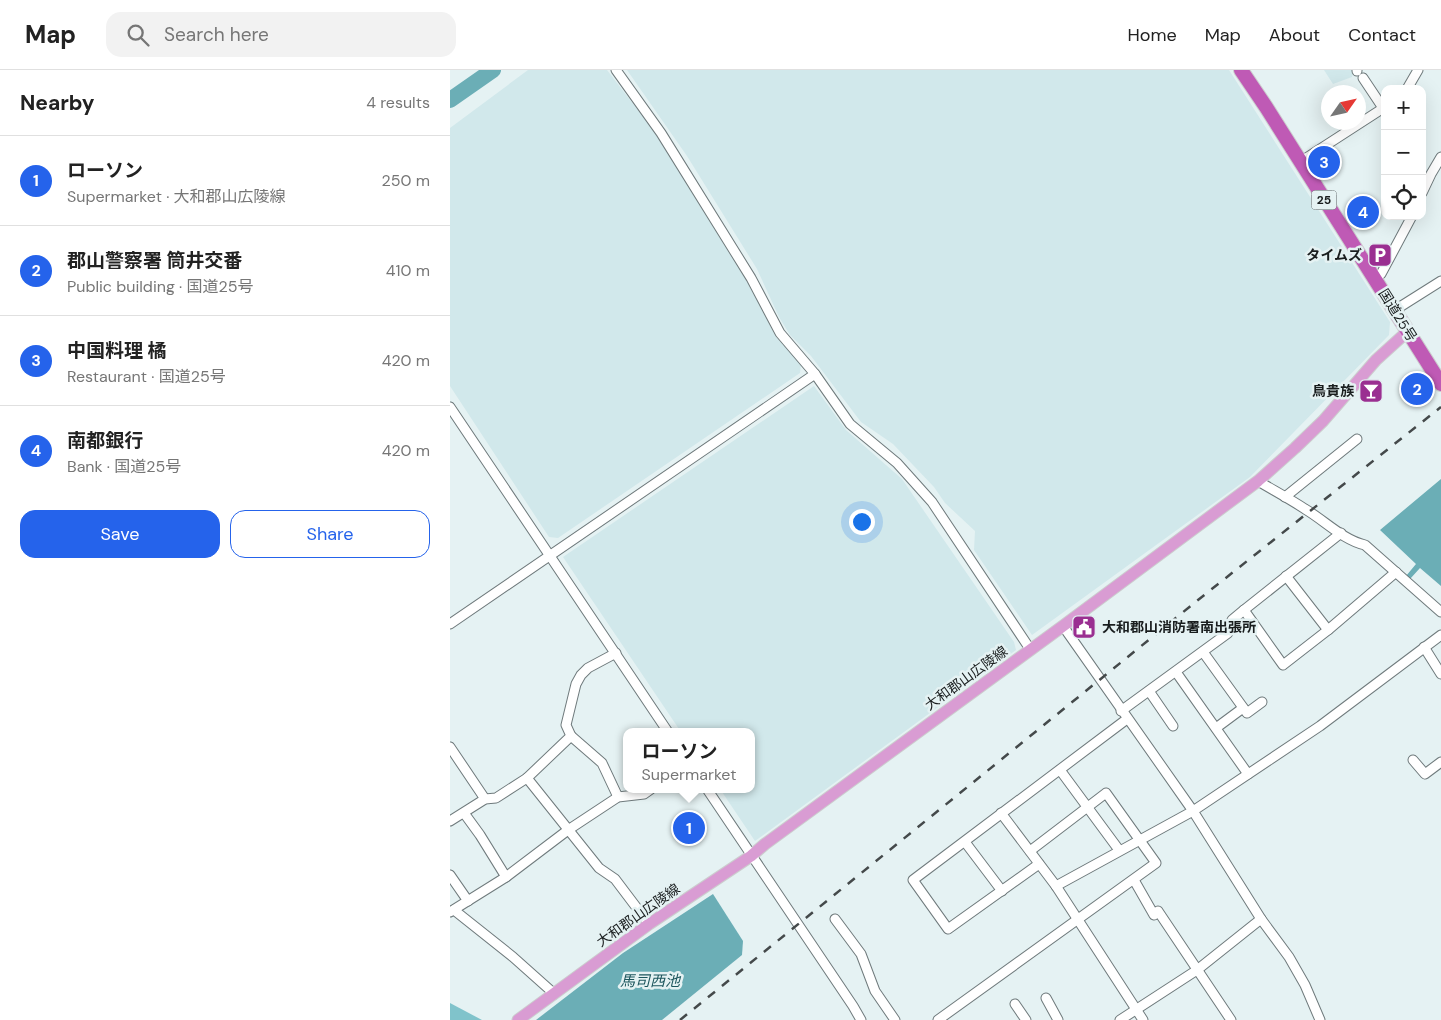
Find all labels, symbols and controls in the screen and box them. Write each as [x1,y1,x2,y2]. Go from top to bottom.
search box [106,12,456,57]
text: Map [25,19,76,50]
icon: search [124,21,152,49]
text: Search here [164,22,269,47]
text: Home [1127,23,1177,47]
text: Map [1205,23,1241,47]
text: About [1269,23,1320,47]
text: Contact [1348,23,1416,47]
north arrow [1321,85,1366,130]
map controls [1381,85,1426,220]
button: + [1381,85,1426,130]
text: Nearby [20,89,94,117]
text: 4 results [366,92,430,113]
button: − [1381,130,1426,175]
pin: 3 [1308,143,1340,181]
text: ローソン [67,158,143,183]
text: 1 [33,170,39,191]
text: 250 m [382,170,430,191]
button: locate [1381,175,1426,220]
text: Supermarket · 大和郡山広陵線 [67,186,286,207]
road number: 25 [1312,190,1336,210]
pin: 4 [1347,193,1379,231]
parking icon: タイムズ [1367,242,1393,268]
place label: タイムズ [1306,246,1362,264]
text: 郡山警察署 筒井交番 [67,248,242,273]
text: 2 [31,260,41,281]
text: 410 m [386,260,430,281]
text: Public building · 国道25号 [67,276,254,297]
street label: 国道25号 [1375,285,1421,345]
text: 中国料理 橘 [67,338,166,363]
text: 3 [31,350,41,371]
text: 420 m [382,350,430,371]
text: Restaurant · 国道25号 [67,366,226,387]
pin: 2 [1401,370,1433,408]
bar icon: 鳥貴族 [1358,378,1384,404]
place label: 鳥貴族 [1312,382,1355,400]
text: 南都銀行 [67,428,143,453]
text: 4 [31,440,41,461]
text: 420 m [382,440,430,461]
text: Bank · 国道25号 [67,456,181,477]
your location [849,509,875,535]
button: Save [20,510,220,558]
button: Share [230,510,430,558]
public building icon: 大和郡山消防署南出張所 [1071,614,1097,640]
place label: 大和郡山消防署南出張所 [1102,618,1256,636]
street label: 大和郡山広陵線 [921,642,1011,714]
popup [623,728,755,793]
text: ローソン [642,739,718,764]
text: Supermarket [642,764,736,785]
pin: 1 [673,809,705,847]
street label: 大和郡山広陵線 [593,880,683,950]
water label: 馬司西池 [620,971,682,991]

